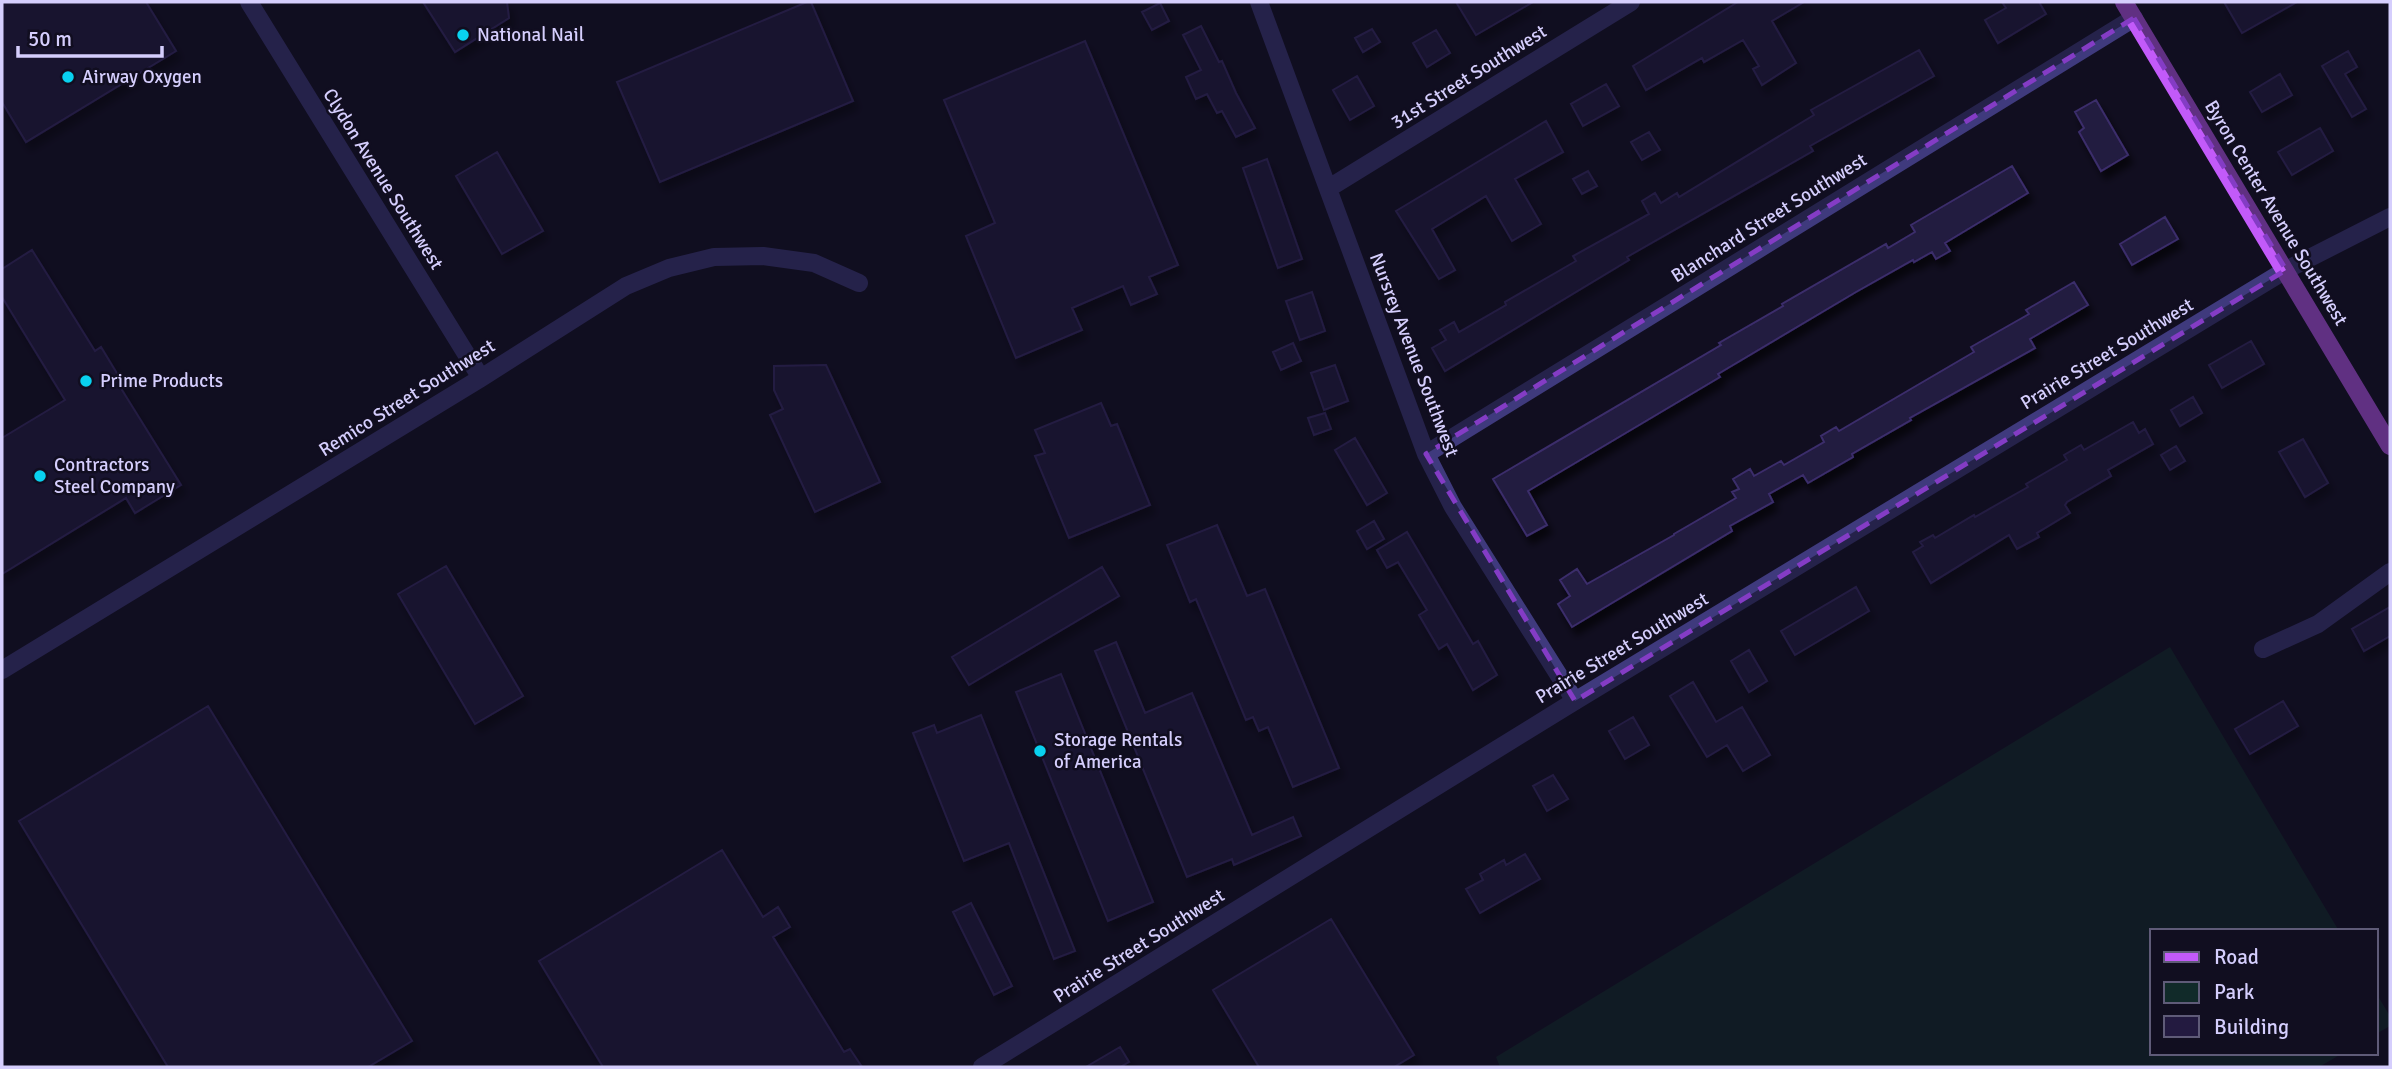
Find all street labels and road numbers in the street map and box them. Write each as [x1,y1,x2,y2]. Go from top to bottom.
street label: 31st Street Southwest [1387,19,1551,135]
street label: Clydon Avenue Southwest [317,84,449,274]
street label: Byron Center Avenue Southwest [2199,96,2353,330]
street label: Blanchard Street Southwest [1667,148,1872,288]
street label: Nursrey Avenue Southwest [1364,250,1464,461]
street label: Prairie Street Southwest [2016,293,2198,415]
street label: Remico Street Southwest [315,334,500,462]
street label: Prairie Street Southwest [1531,587,1713,709]
street label: Prairie Street Southwest [1049,883,1229,1009]

